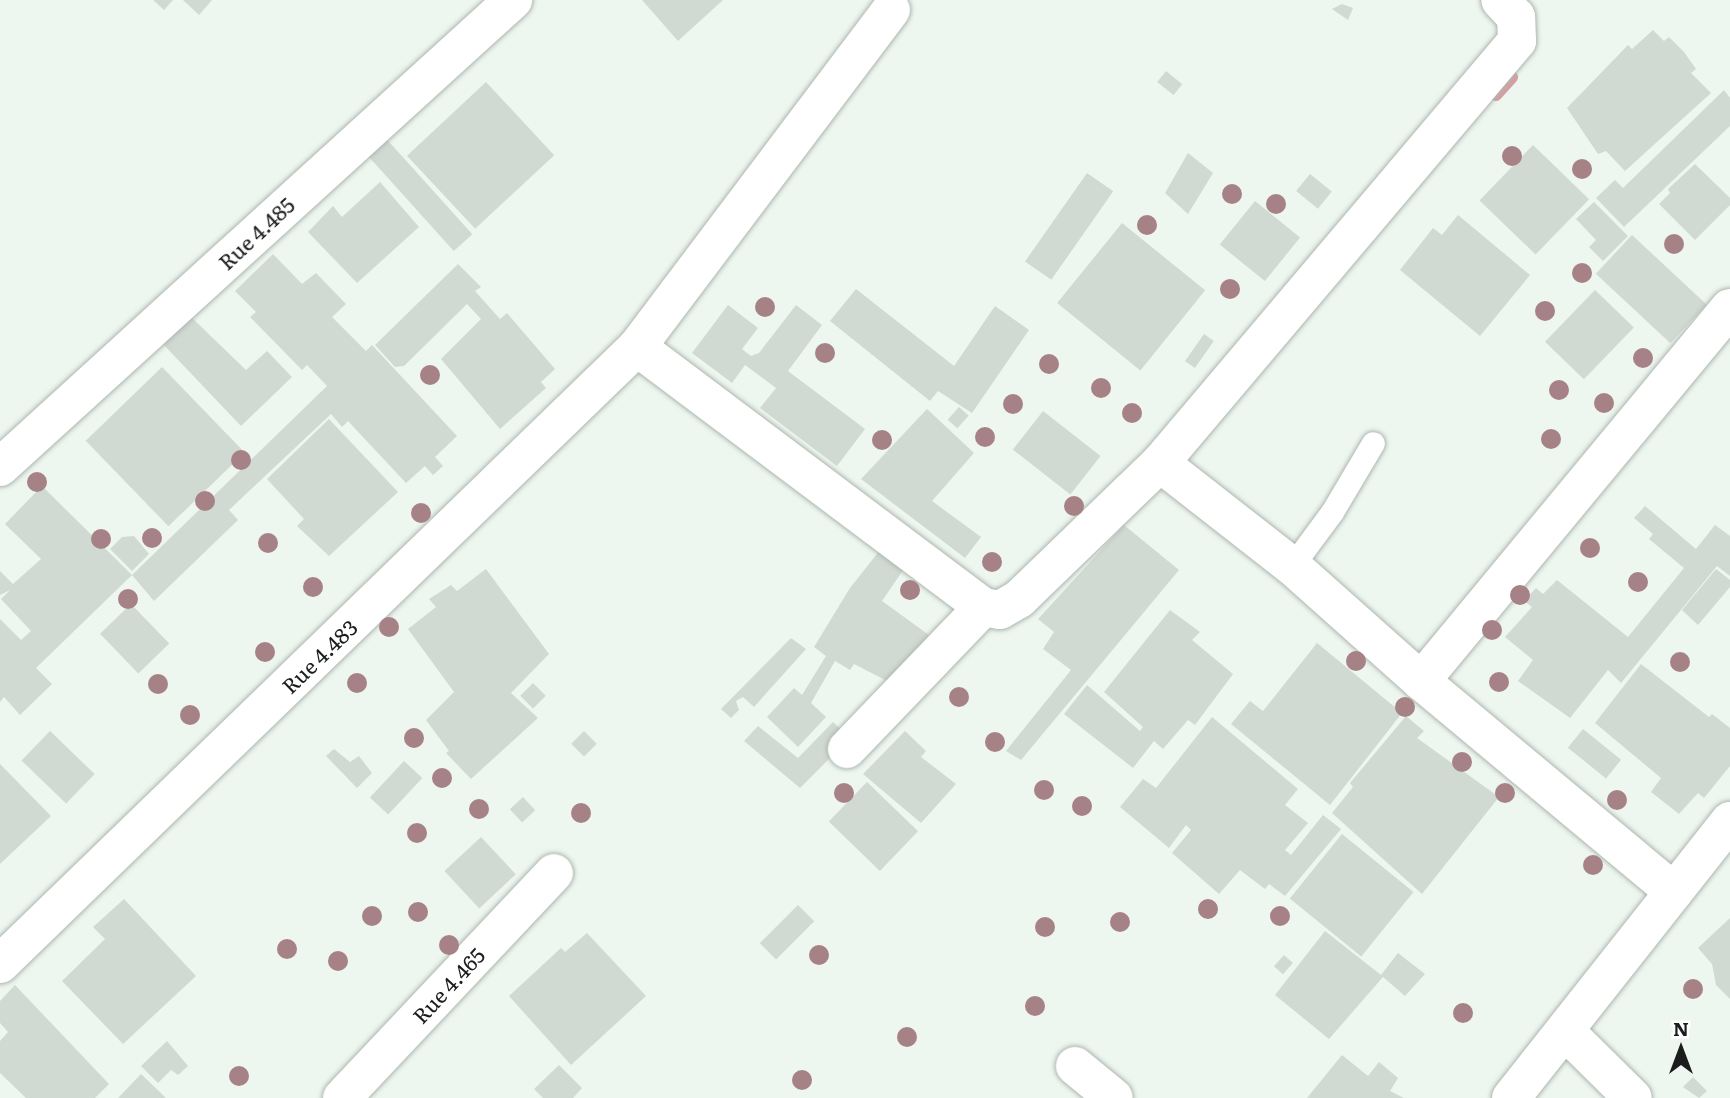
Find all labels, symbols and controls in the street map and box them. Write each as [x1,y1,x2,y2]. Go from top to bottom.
street label: Rue 4.485 [213,192,299,274]
street label: Rue 4.483 [276,614,362,698]
street label: Rue 4.465 [407,942,489,1028]
north arrow [1646,1014,1716,1084]
text: N [1673,1014,1689,1042]

